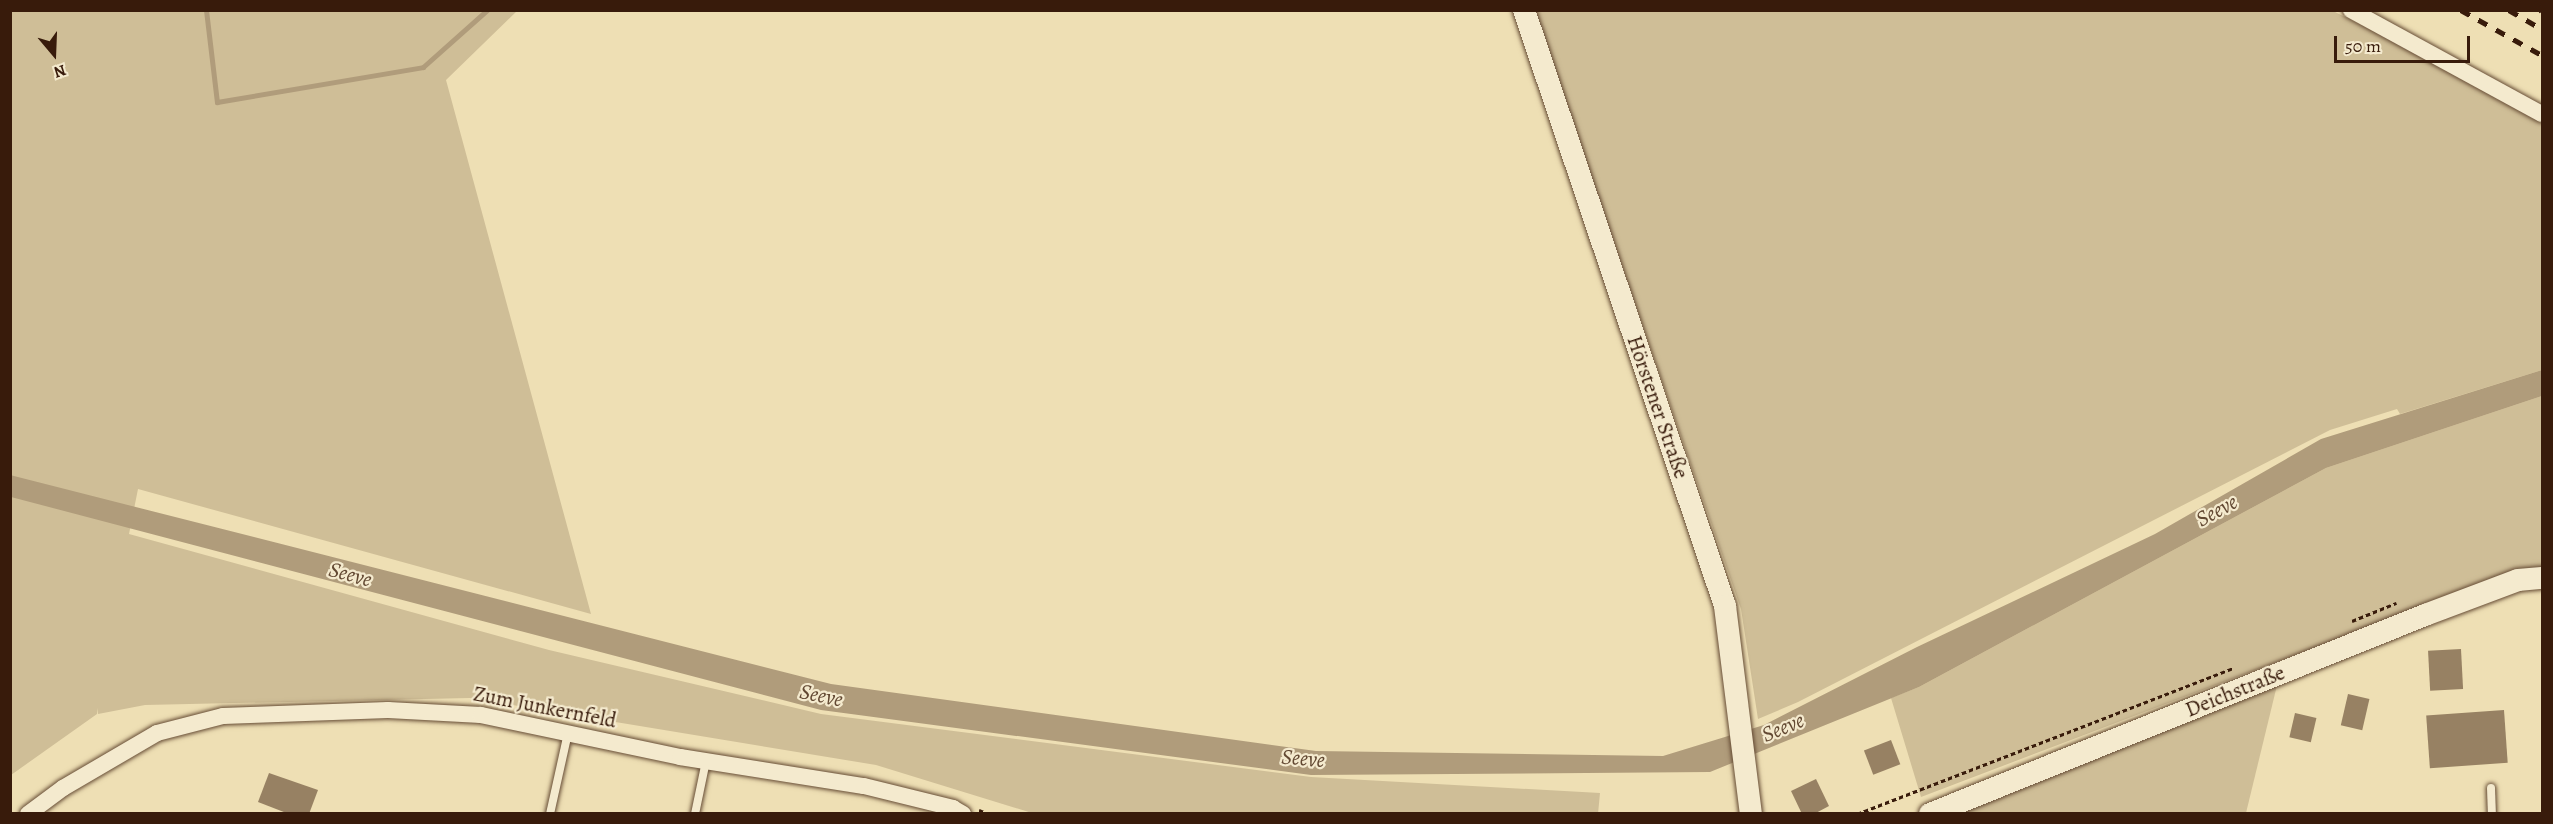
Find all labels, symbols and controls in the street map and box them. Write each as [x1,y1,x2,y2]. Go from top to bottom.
north arrow [24,24,84,84]
scale bar [2337,24,2474,62]
text: 50 m [2345,34,2381,58]
text: N [51,59,69,83]
street label: Hörstener Straße [1622,332,1694,482]
water label: Seeve [2192,489,2242,533]
water label: Seeve [326,557,374,593]
street label: Deichstraße [2182,660,2288,722]
water label: Seeve [797,679,845,713]
street label: Zum Junkernfeld [471,681,619,733]
water label: Seeve [1758,707,1808,749]
water label: Seeve [1280,744,1326,774]

